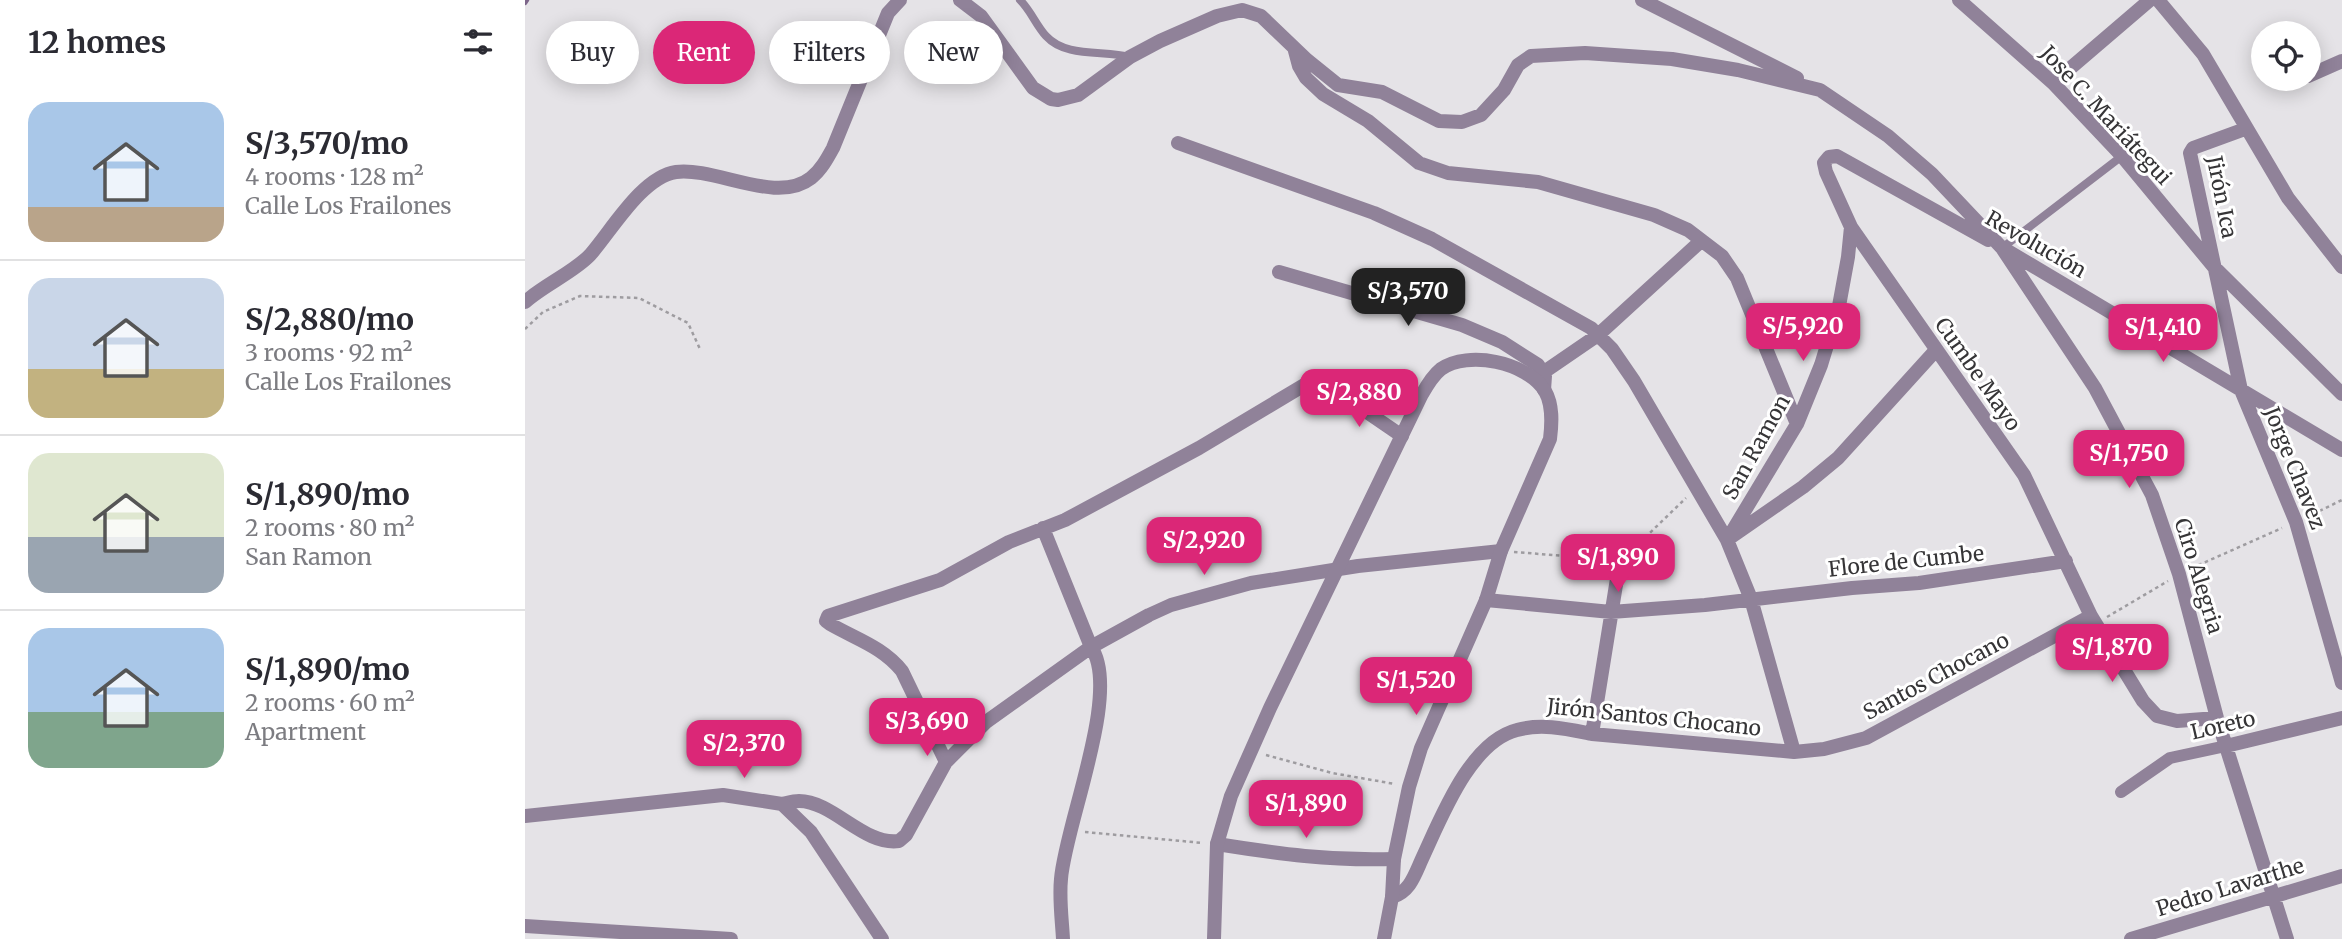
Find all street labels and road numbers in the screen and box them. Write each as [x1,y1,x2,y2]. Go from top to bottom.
street label: Jose C. Mariátegui [2034,39,2178,190]
street label: Jirón Ica [2201,153,2243,240]
street label: Revolución [1981,204,2091,284]
street label: Cumbe Mayo [1929,312,2027,436]
street label: San Ramon [1716,390,1796,504]
street label: Jorge Chavez [2258,402,2332,533]
street label: Ciro Alegria [2169,515,2229,637]
street label: Flore de Cumbe [1827,539,1985,583]
street label: Santos Chocano [1858,626,2014,726]
street label: Jirón Santos Chocano [1545,692,1763,742]
street label: Loreto [2188,704,2258,746]
street label: Pedro Lavarthe [2153,852,2307,922]

